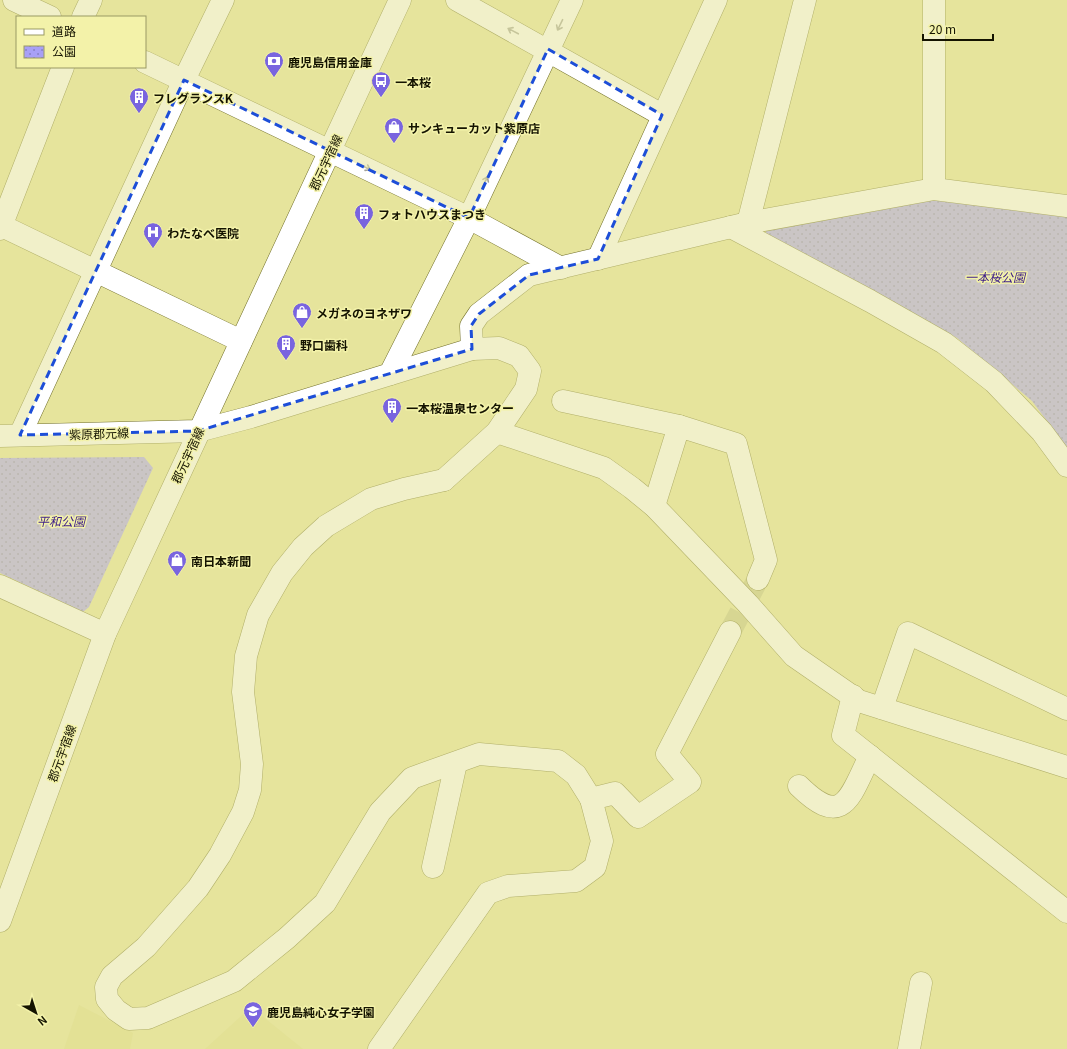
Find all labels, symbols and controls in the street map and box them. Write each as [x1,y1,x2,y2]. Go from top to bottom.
legend [16,16,146,68]
scale bar [923,16,993,42]
one-way arrow [556,18,563,30]
text: 20 m [929,20,956,37]
text: 道路 [52,22,76,39]
one-way arrow [508,26,520,34]
text: 公園 [52,42,76,59]
bank icon: 鹿児島信用金庫 [263,50,285,78]
place label: 鹿児島信用金庫 [288,53,372,70]
bus stop icon: 一本桜 [370,70,392,98]
place label: 一本桜 [395,73,431,90]
building icon: フレグランスK [128,86,150,114]
place label: フレグランスK [153,89,234,106]
shop icon: サンキューカット紫原店 [383,116,405,144]
place label: サンキューカット紫原店 [408,119,540,136]
street label: 郡元宇宿線 [305,131,345,193]
one-way arrow [359,164,371,171]
one-way arrow [482,177,489,189]
building icon: フォトハウスまつき [353,202,375,230]
place label: フォトハウスまつき [378,205,486,222]
hospital icon: わたなべ医院 [142,221,164,249]
place label: わたなべ医院 [167,224,239,241]
park label: 一本桜公園 [965,268,1027,285]
shop icon: メガネのヨネザワ [291,301,313,329]
place label: メガネのヨネザワ [316,304,412,321]
building icon: 野口歯科 [275,333,297,361]
place label: 野口歯科 [300,336,348,353]
building icon: 一本桜温泉センター [381,396,403,424]
place label: 一本桜温泉センター [406,399,514,416]
street label: 紫原郡元線 [69,423,129,443]
street label: 郡元宇宿線 [167,424,207,486]
park label: 平和公園 [37,512,87,529]
shop icon: 南日本新聞 [166,549,188,577]
place label: 南日本新聞 [191,552,251,569]
street label: 郡元宇宿線 [43,722,79,784]
north arrow [16,993,56,1033]
school or university icon: 鹿児島純心女子学園 [242,1000,264,1028]
place label: 鹿児島純心女子学園 [267,1003,375,1020]
text: N [35,1013,51,1030]

